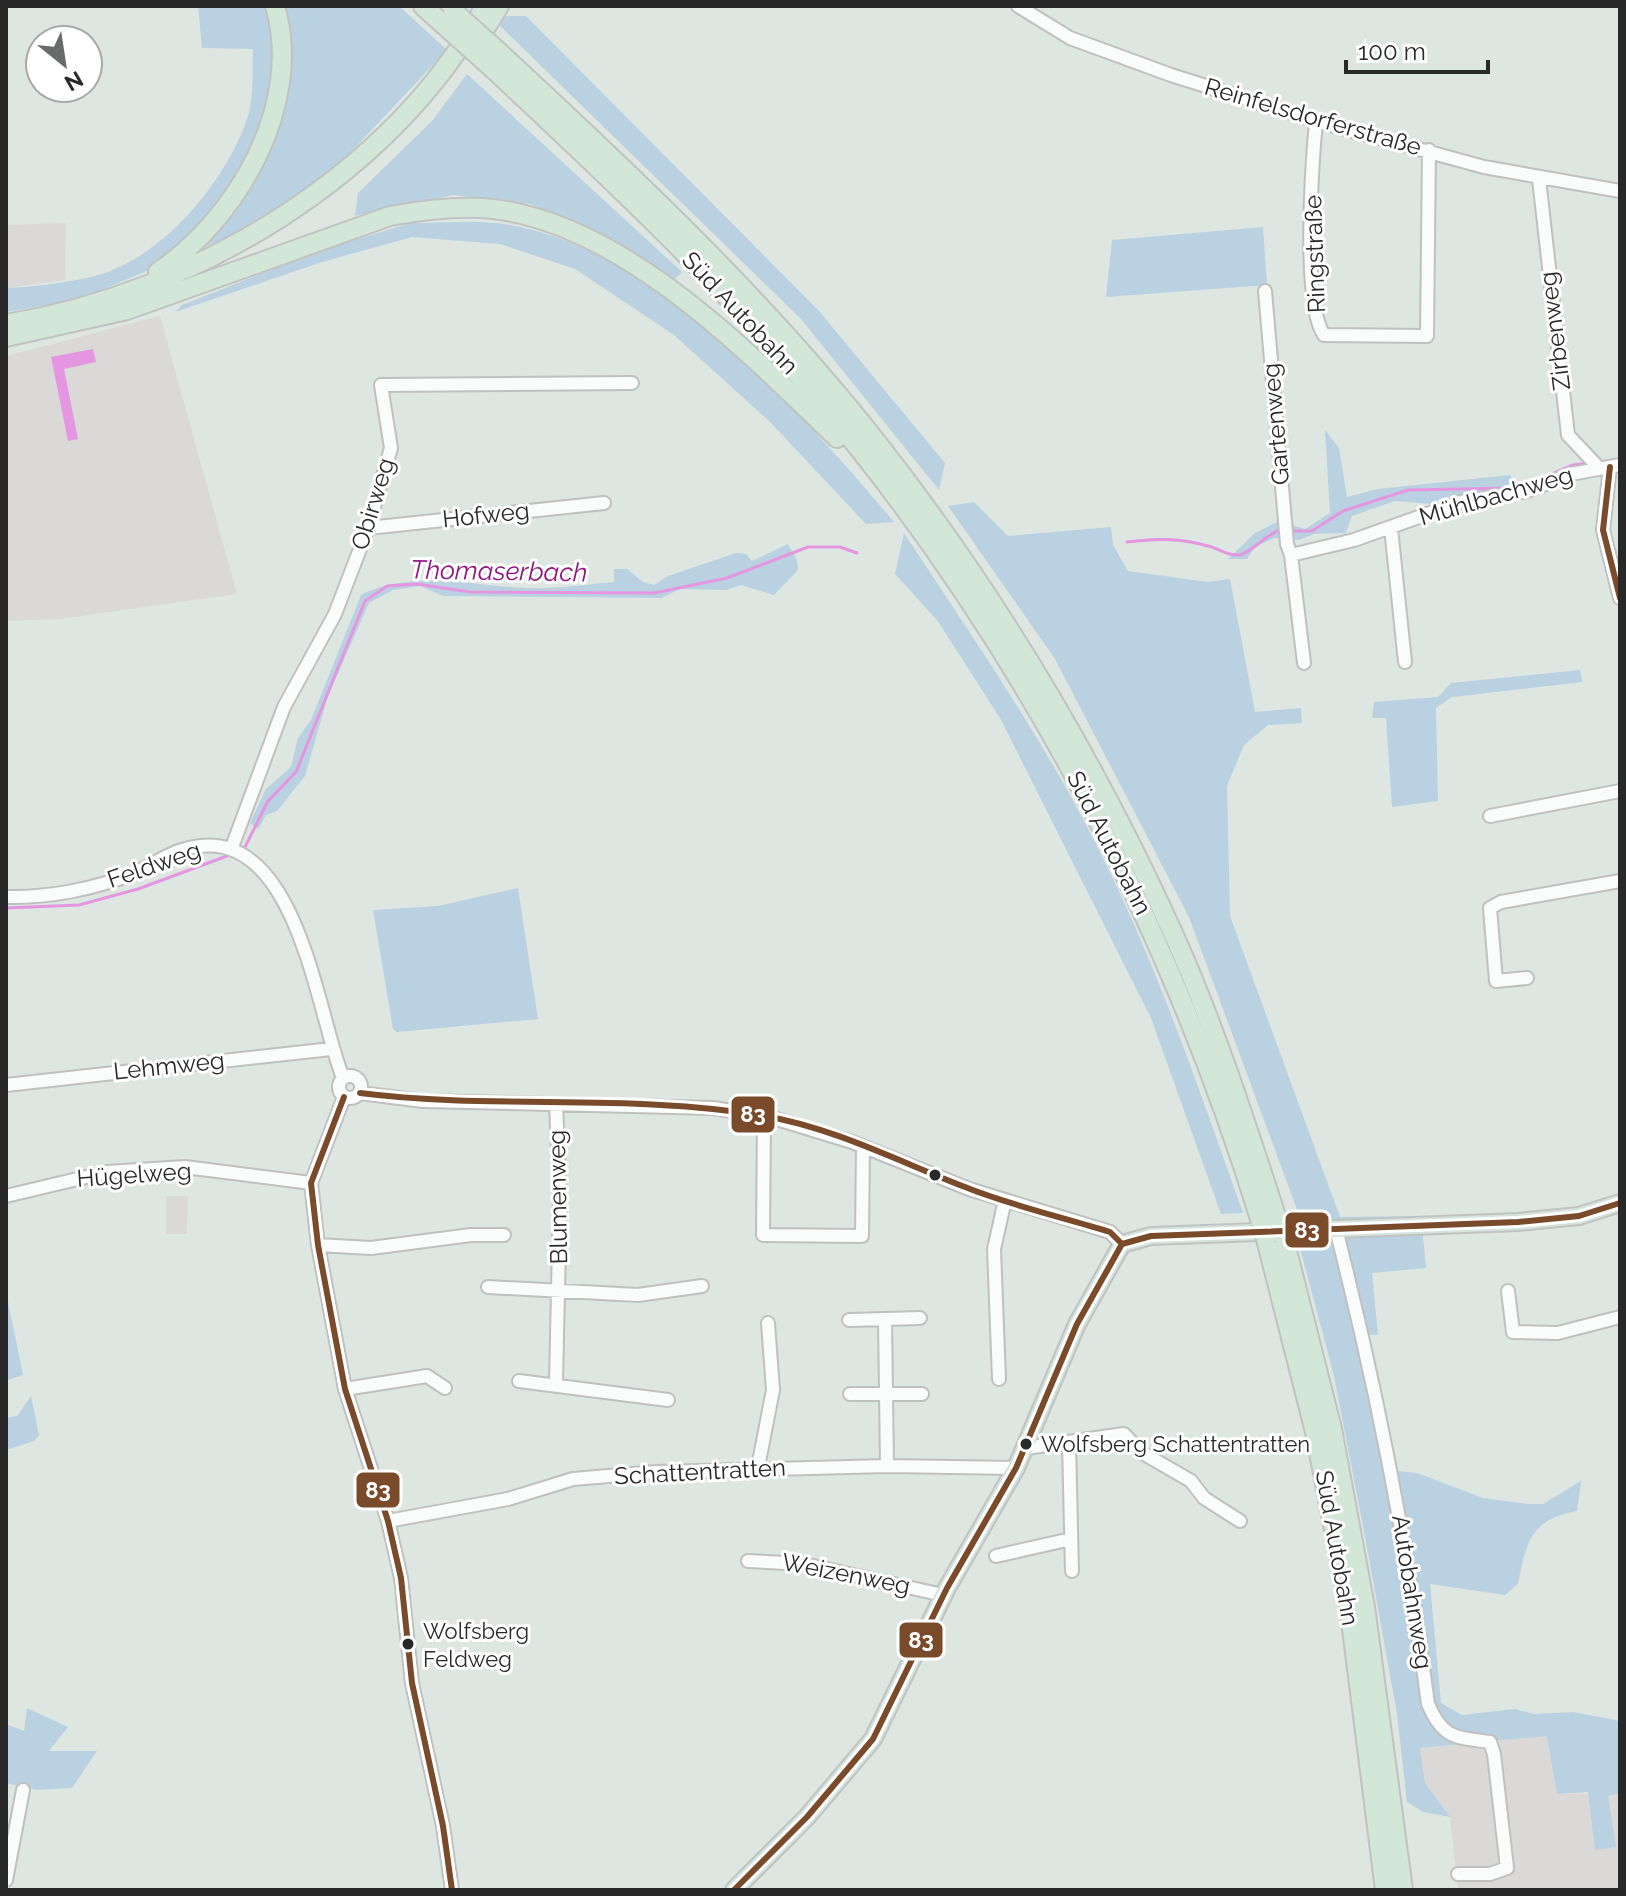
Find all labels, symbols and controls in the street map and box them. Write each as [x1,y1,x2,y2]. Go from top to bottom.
north arrow [24,24,104,104]
scale bar [1346,24,1488,74]
text: 100 m [1358,37,1426,66]
text: N [60,66,88,97]
street label: Reinfelsdorferstraße [1201,72,1425,161]
street label: Ringstraße [1298,195,1331,313]
street label: Süd Autobahn [676,245,805,380]
street label: Zirbenweg [1533,270,1576,392]
street label: Gartenweg [1256,362,1295,486]
street label: Obirweg [345,454,400,553]
street label: Mühlbachweg [1416,460,1576,531]
street label: Hofweg [441,496,531,533]
water label: Thomaserbach [410,554,588,588]
street label: Süd Autobahn [1061,766,1158,919]
street label: Feldweg [103,835,204,894]
street label: Lehmweg [112,1045,226,1086]
line badge: 83 [730,1095,776,1134]
text: 83 [740,1101,766,1127]
street label: Blumenweg [542,1129,573,1265]
street label: Hügelweg [76,1156,192,1193]
unlabelled marker [927,1167,943,1183]
line badge: 83 [1284,1211,1330,1249]
text: 83 [1294,1217,1320,1243]
place label: Wolfsberg Schattentratten [1041,1431,1310,1457]
marker: Wolfsberg Schattentratten [1018,1436,1034,1452]
street label: Schattentratten [613,1453,787,1490]
street label: Süd Autobahn [1310,1468,1365,1628]
line badge: 83 [355,1471,401,1509]
text: 83 [365,1477,391,1503]
street label: Autobahnweg [1386,1513,1439,1671]
street label: Weizenweg [779,1547,913,1600]
place label: Wolfsberg Feldweg [423,1618,529,1672]
line badge: 83 [898,1621,944,1659]
text: 83 [908,1627,934,1653]
marker: Wolfsberg Feldweg [400,1636,416,1652]

